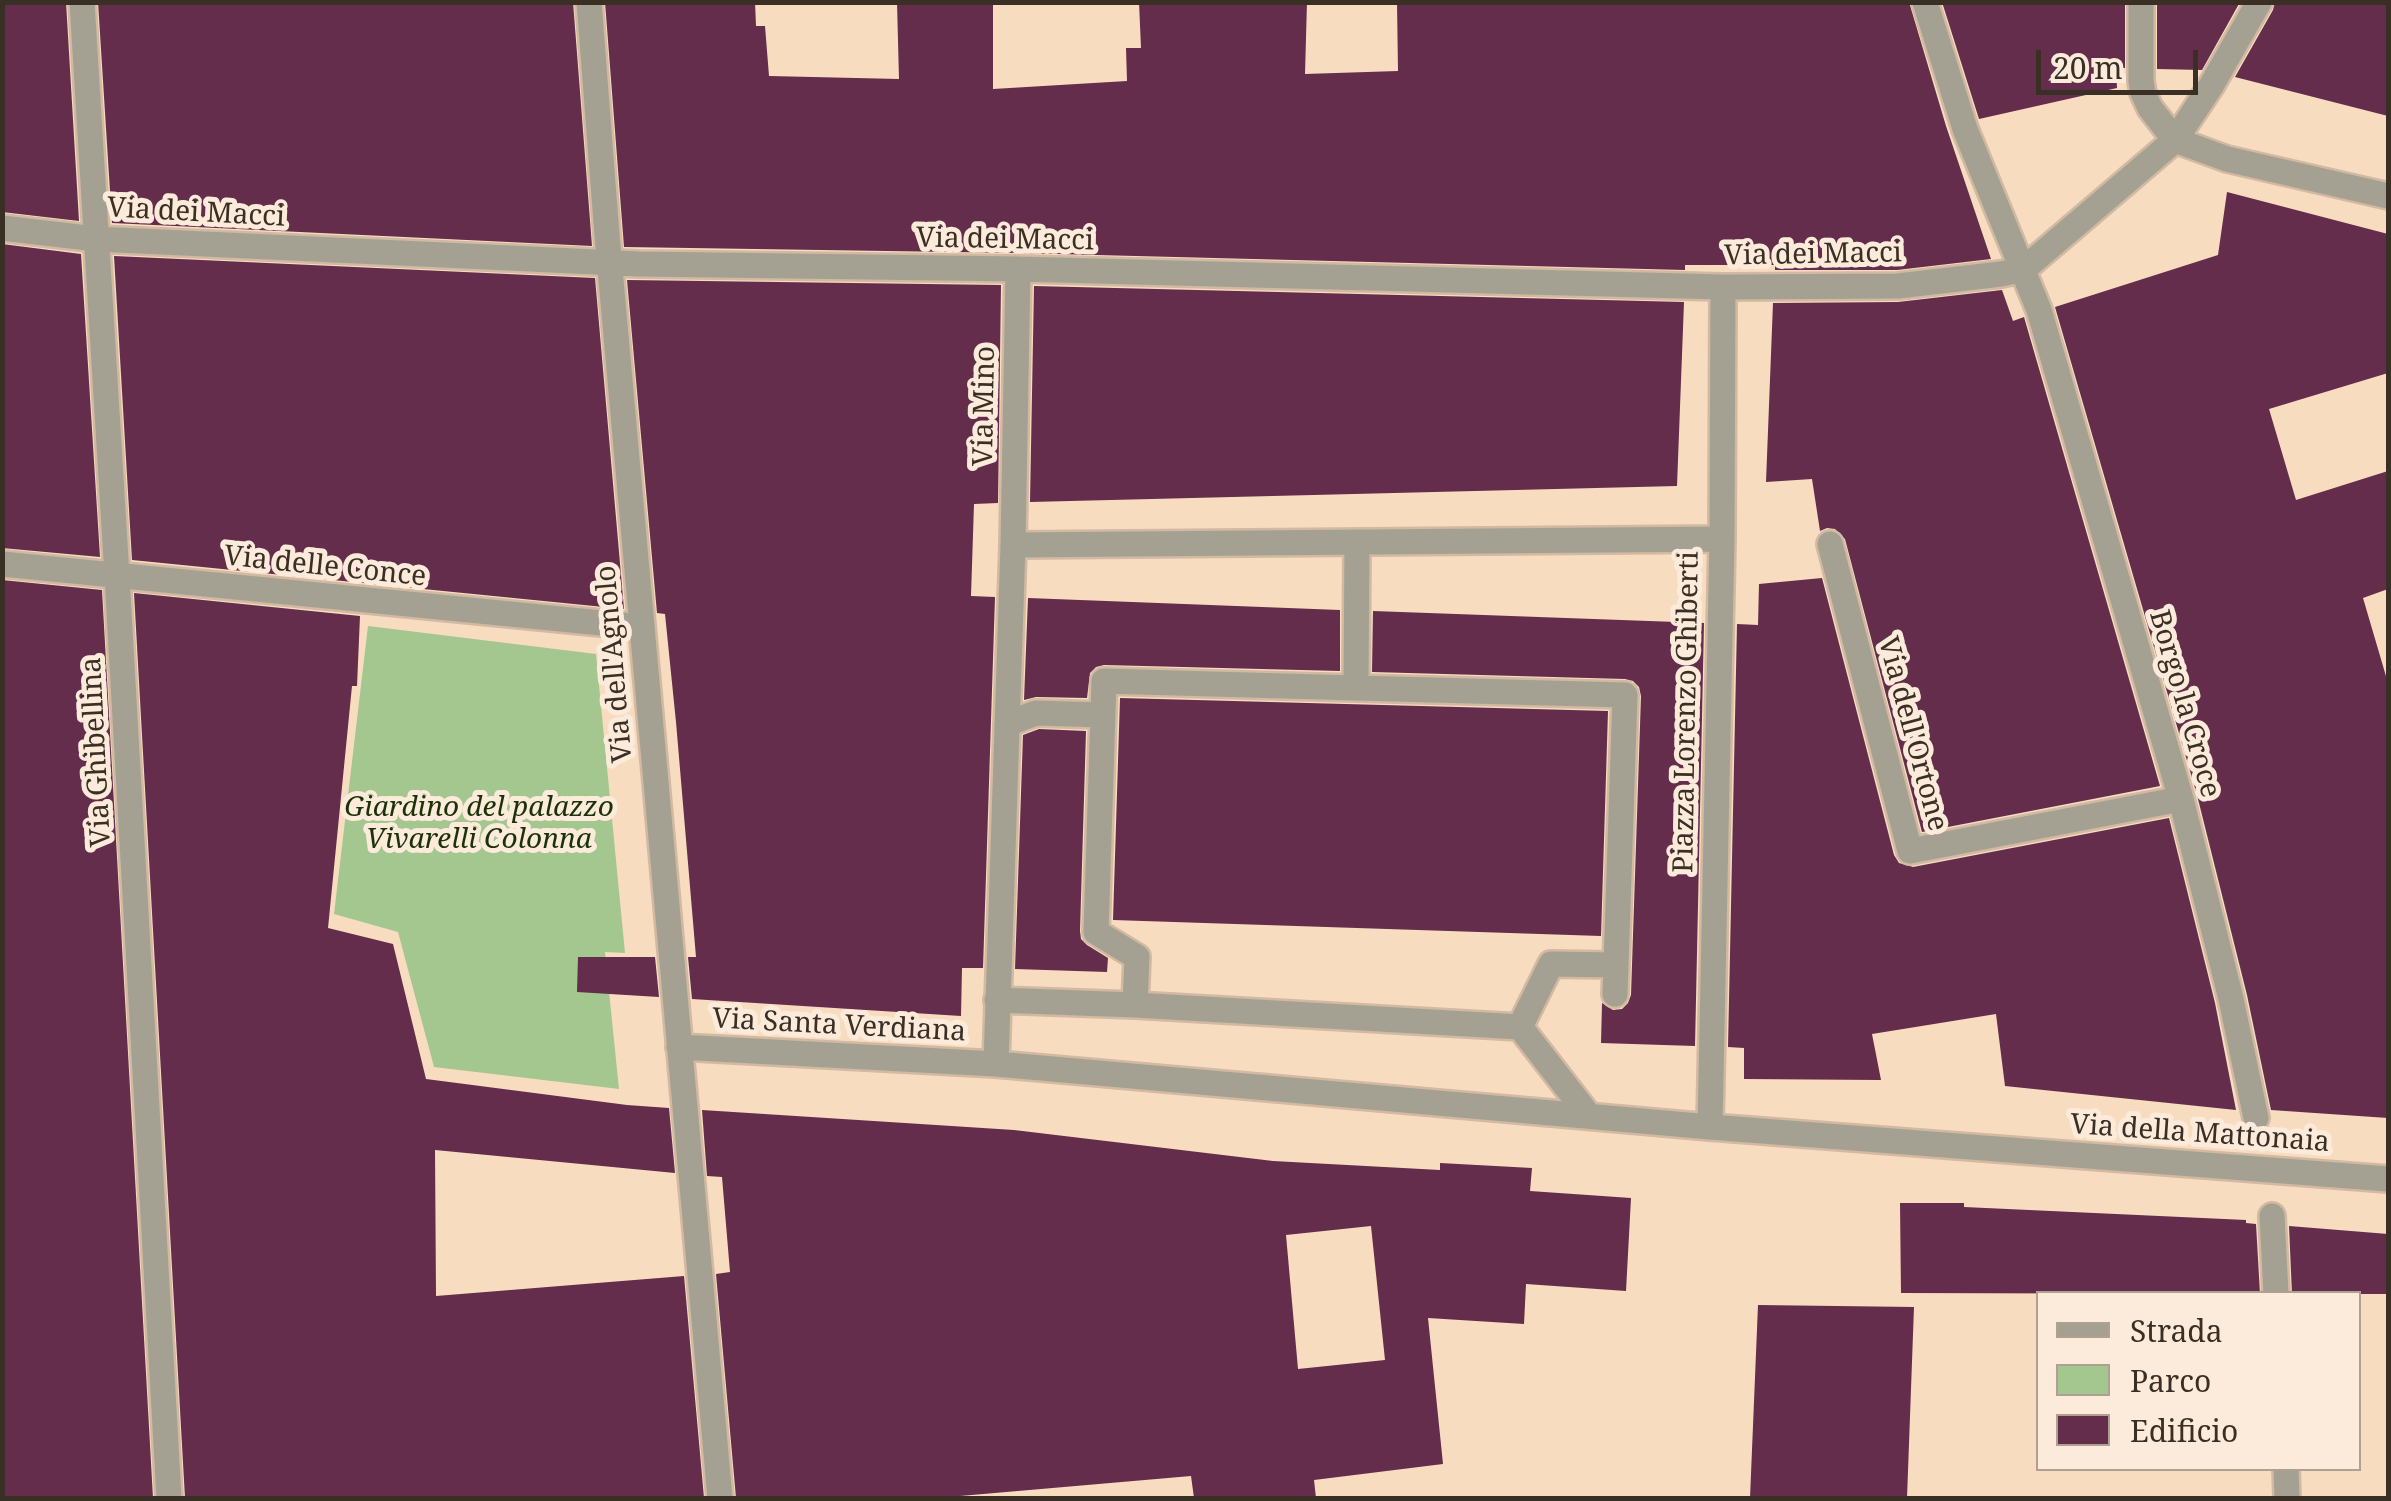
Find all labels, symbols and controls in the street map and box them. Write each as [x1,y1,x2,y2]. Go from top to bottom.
scale bar [2041,30,2204,92]
text: 20 m [2053,47,2123,88]
street label: Via dei Macci [106,192,286,234]
street label: Via dei Macci [916,222,1094,258]
street label: Via dei Macci [1724,237,1902,273]
street label: Via Mino [967,346,1003,466]
street label: Via delle Conce [222,540,428,594]
street label: Piazza Lorenzo Ghiberti [1667,551,1707,873]
street label: Via dell'Agnolo [590,564,640,764]
street label: Borgo la Croce [2141,607,2227,801]
street label: Via dell'Ortone [1870,633,1954,835]
street label: Via Ghibellina [75,656,119,848]
park label: Giardino del palazzo Vivarelli Colonna [344,791,614,857]
street label: Via Santa Verdiana [711,1003,967,1049]
street label: Via della Mattonaia [2069,1108,2331,1160]
legend [2036,1291,2361,1471]
text: Strada [2130,1310,2223,1351]
text: Parco [2130,1360,2211,1401]
text: Edificio [2130,1410,2238,1451]

